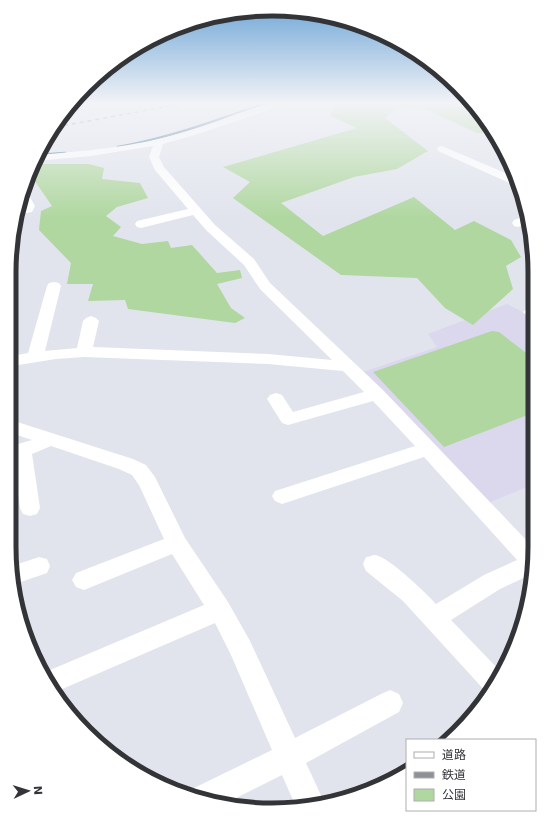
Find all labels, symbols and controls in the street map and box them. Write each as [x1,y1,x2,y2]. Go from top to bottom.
legend [406,739,536,811]
text: 道路 [442,748,466,762]
text: 鉄道 [442,768,466,782]
north arrow [8,771,48,811]
text: N [31,785,44,795]
text: 公園 [442,788,466,802]

